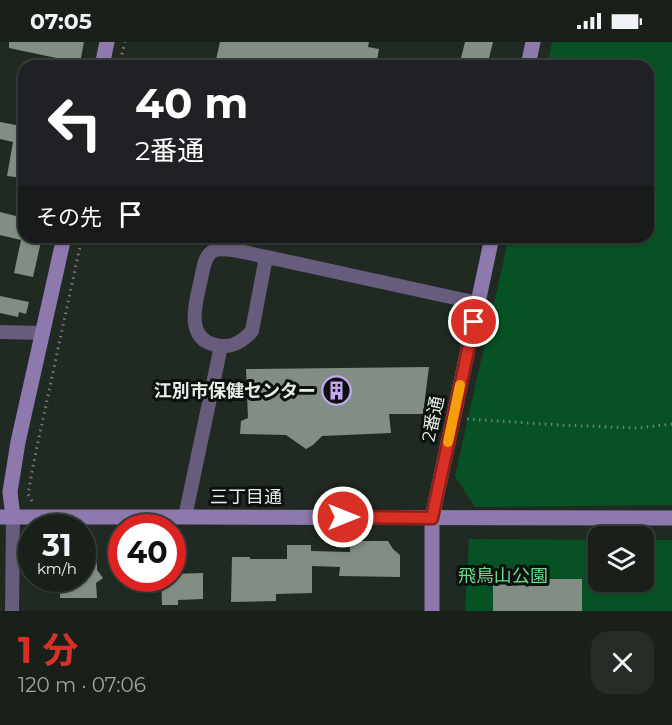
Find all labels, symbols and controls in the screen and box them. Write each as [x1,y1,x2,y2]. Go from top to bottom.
text: 07:05 [30,8,92,35]
text: 40 m [135,77,248,129]
icon: left [36,84,114,162]
text: 2番通 [135,134,204,167]
icon: arrive [114,198,147,231]
text: その先 [36,204,102,231]
pin [448,296,499,347]
icon: arrive [457,305,490,338]
building icon: 江別市保健センター [321,375,353,407]
place label: 江別市保健センター [154,380,316,402]
street label: 2番通 [417,394,449,444]
position arrow [311,485,375,549]
street label: 三丁目通 [210,486,282,508]
speed limit sign: 40 [108,514,186,592]
map controls [588,526,654,592]
button: layers [588,526,654,592]
text: 31 [42,527,72,564]
text: km/h [37,559,77,578]
park label: 飛鳥山公園 [458,565,548,587]
text: 1 分 [18,628,78,672]
button: close [591,631,654,694]
text: 120 m · 07:06 [18,673,146,697]

